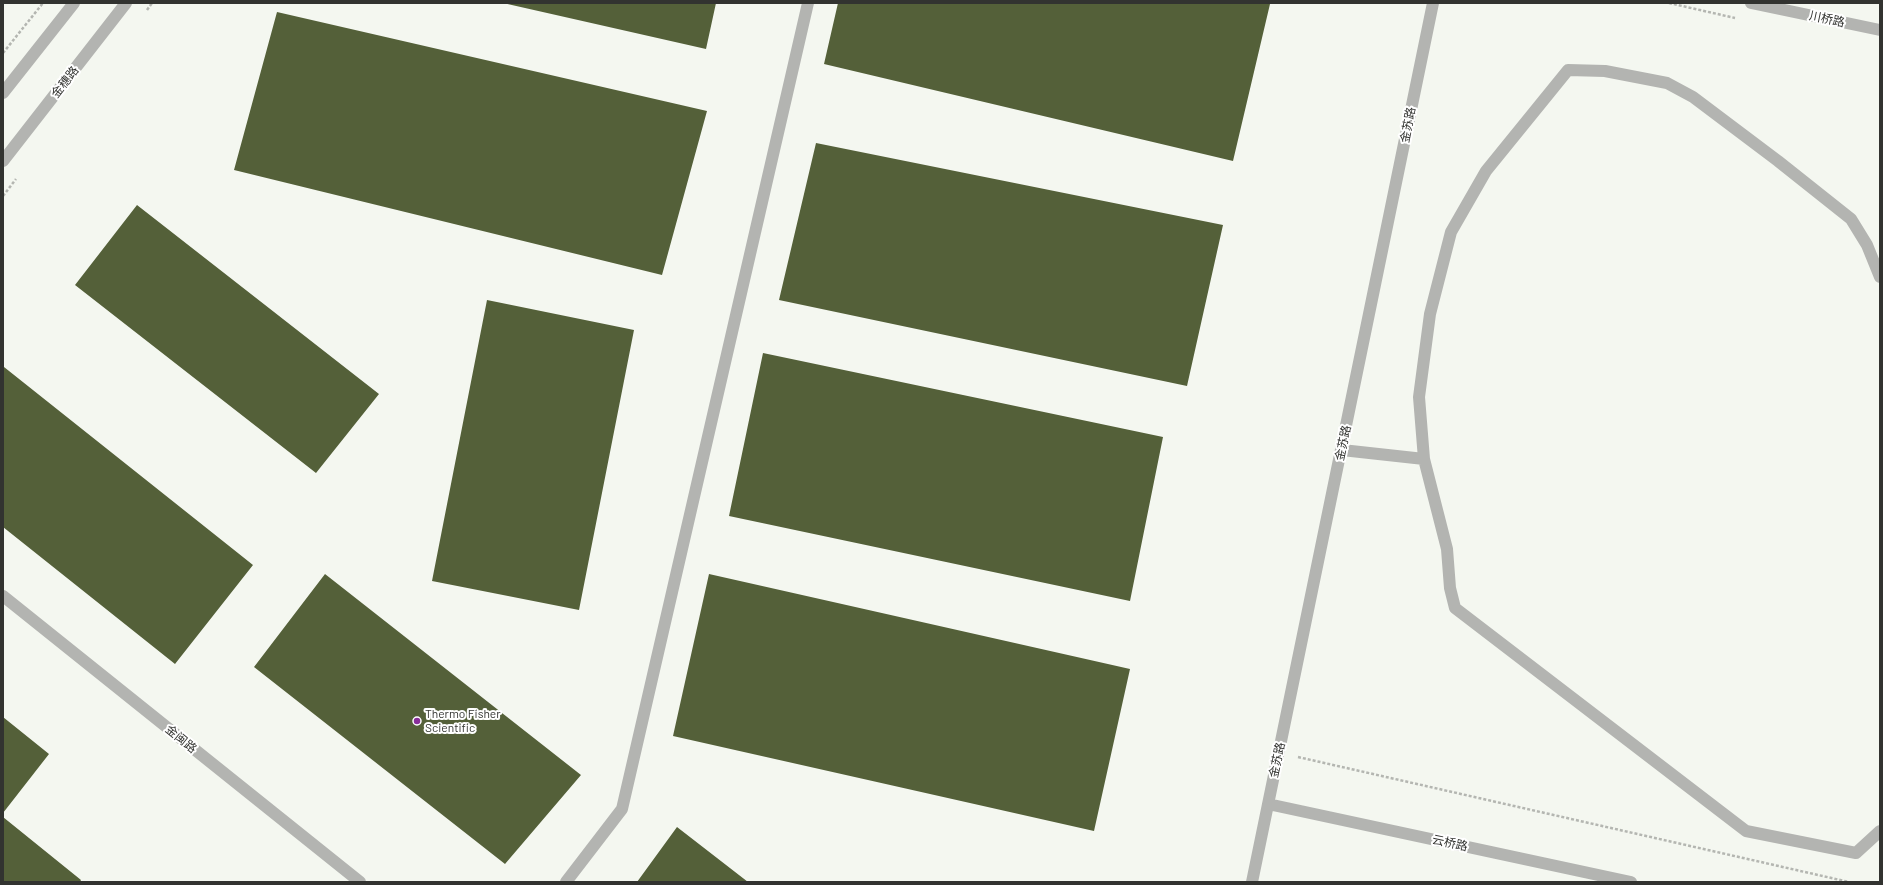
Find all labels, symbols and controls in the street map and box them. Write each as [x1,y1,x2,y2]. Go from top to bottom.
street label: 川桥路 [1808,8,1846,30]
street label: 金穗路 [48,63,82,101]
street label: 金苏路 [1397,106,1419,144]
street label: 金苏路 [1332,424,1354,462]
place label: Thermo Fisher Scientific [425,707,501,735]
marker: Thermo Fisher Scientific [412,716,422,726]
street label: 金闽路 [162,722,200,756]
street label: 金苏路 [1266,741,1288,779]
street label: 云桥路 [1431,832,1469,854]

